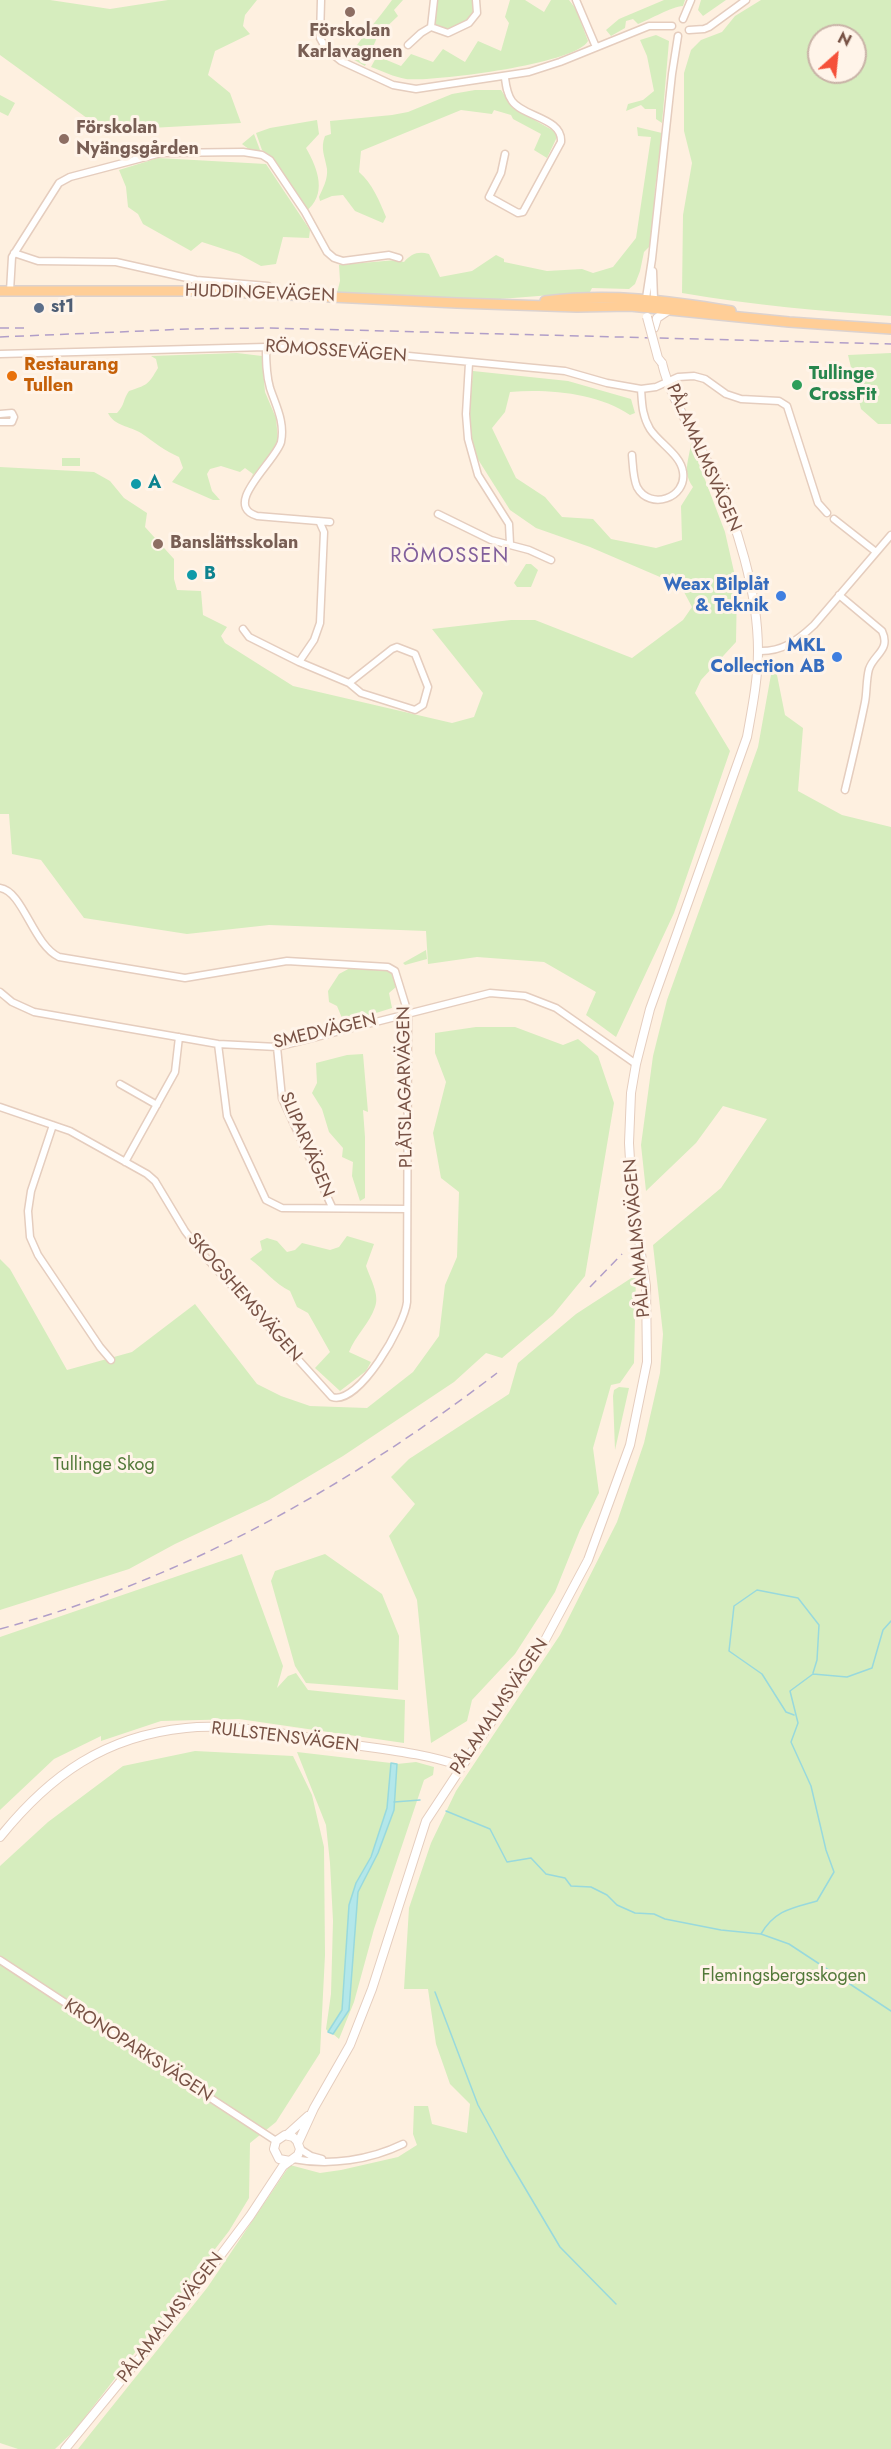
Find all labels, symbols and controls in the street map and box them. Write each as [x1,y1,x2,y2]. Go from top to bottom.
marker: Förskolan Karlavagnen [343,5,357,19]
place label: Förskolan Karlavagnen [297,21,403,63]
north arrow [807,24,867,84]
text: N [834,26,855,52]
place label: Förskolan Nyängsgården [76,118,199,160]
marker: Förskolan Nyängsgården [57,132,71,146]
street label: HUDDINGEVÄGEN [185,281,335,307]
place label: st1 [51,297,74,319]
marker: st1 [32,301,46,315]
street label: RÖMOSSEVÄGEN [264,336,408,368]
place label: Restaurang Tullen [24,355,118,398]
place label: Tullinge CrossFit [809,364,876,406]
marker: Restaurang Tullen [5,369,19,383]
marker: Tullinge CrossFit [790,378,804,392]
street label: PÅLAMALMSVÄGEN [661,381,745,535]
place label: A [148,473,161,495]
marker: A [129,477,143,491]
place label: Banslättsskolan [170,533,298,555]
marker: Banslättsskolan [151,537,165,551]
district label: RÖMOSSEN [390,545,510,569]
place label: B [204,564,216,586]
marker: B [185,568,199,582]
place label: Weax Bilplåt & Teknik [663,575,769,618]
marker: Weax Bilplåt & Teknik [774,589,788,603]
place label: MKL Collection AB [711,636,825,678]
marker: MKL Collection AB [830,650,844,664]
street label: PLÅTSLAGARVÄGEN [394,1006,418,1168]
street label: SMEDVÄGEN [271,1010,379,1054]
street label: SLIPARVÄGEN [274,1089,338,1201]
street label: PÅLAMALMSVÄGEN [620,1158,656,1318]
street label: SKOGSHEMSVÄGEN [182,1229,306,1367]
park label: Tullinge Skog [53,1455,155,1477]
street label: PÅLAMALMSVÄGEN [447,1635,553,1779]
street label: RULLSTENSVÄGEN [210,1718,360,1758]
park label: Flemingsbergsskogen [702,1966,866,1988]
street label: KRONOPARKSVÄGEN [60,1995,216,2107]
street label: PÅLAMALMSVÄGEN [113,2249,229,2387]

